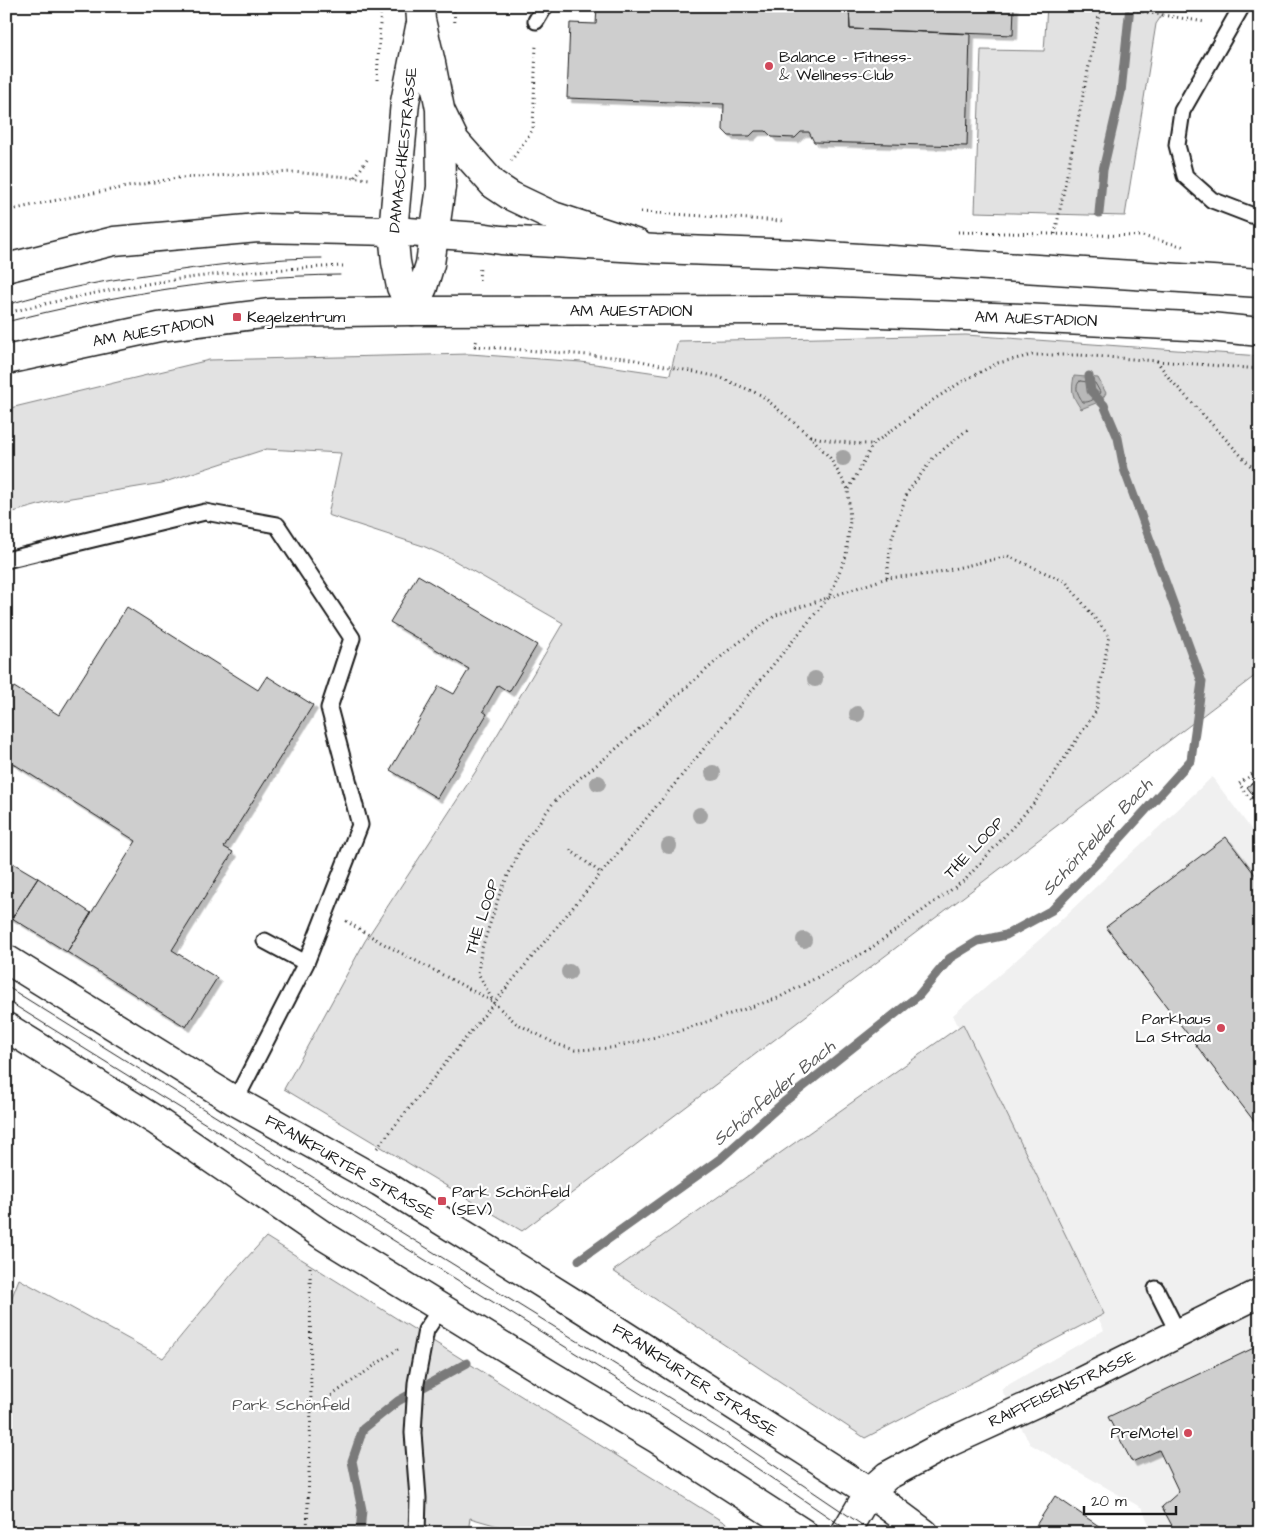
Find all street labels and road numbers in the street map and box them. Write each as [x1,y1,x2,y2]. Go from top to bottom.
street label: DAMASCHKESTRASSE [383,66,423,234]
street label: AM AUESTADION [570,300,692,322]
street label: AM AUESTADION [974,306,1098,332]
street label: AM AUESTADION [91,310,215,352]
street label: THE LOOP [939,812,1009,884]
street label: THE LOOP [459,876,505,958]
street label: FRANKFURTER STRASSE [261,1109,440,1225]
street label: FRANKFURTER STRASSE [608,1318,782,1442]
street label: RAIFFEISENSTRASSE [985,1345,1140,1433]

